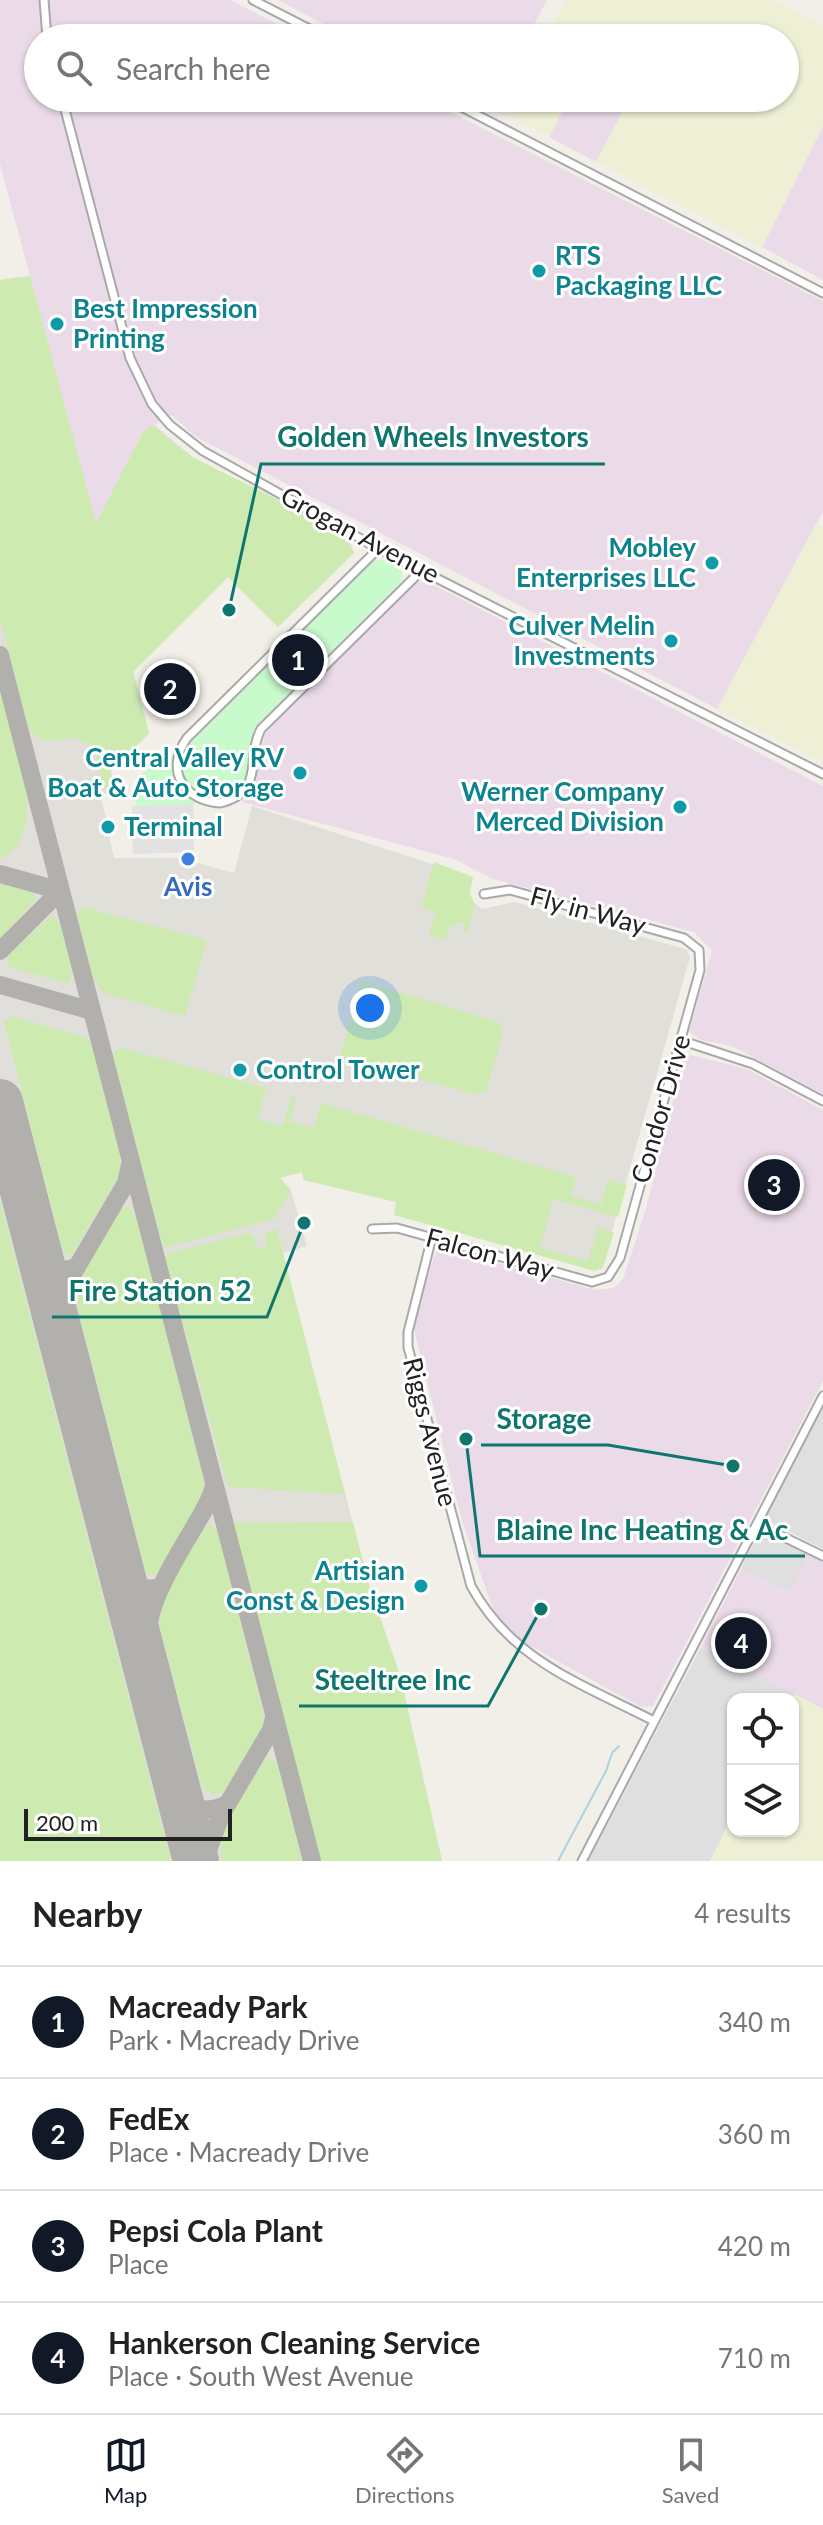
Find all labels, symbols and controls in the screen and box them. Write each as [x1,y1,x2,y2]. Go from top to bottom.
search box [24,24,799,112]
icon: search [52,46,96,90]
text: Search here [116,50,271,86]
place label: RTS Packaging LLC [555,239,722,301]
marker: RTS Packaging LLC [530,262,548,280]
place label: Best Impression Printing [73,292,258,354]
marker: Best Impression Printing [48,315,66,333]
callout: Golden Wheels Investors [261,412,605,464]
text: Golden Wheels Investors [277,419,589,453]
street label: Grogan Avenue [276,479,445,589]
place label: Mobley Enterprises LLC [516,531,696,593]
marker: Mobley Enterprises LLC [703,554,721,572]
place label: Culver Melin Investments [508,609,655,671]
pin: 1 [272,630,324,690]
marker: Culver Melin Investments [662,632,680,650]
pin: 2 [144,659,196,719]
place label: Central Valley RV Boat & Auto Storage [47,741,285,803]
marker: Central Valley RV Boat & Auto Storage [291,764,309,782]
place label: Werner Company Merced Division [461,775,664,837]
marker: Werner Company Merced Division [671,798,689,816]
place label: Terminal [124,810,223,842]
marker: Terminal [99,818,117,836]
marker: Avis [179,850,197,868]
place label: Avis [163,870,212,902]
street label: Fly in Way [527,879,650,941]
your location [350,988,390,1028]
street label: Condor Drive [624,1031,697,1187]
place label: Control Tower [256,1053,420,1085]
marker: Control Tower [231,1061,249,1079]
pin: 3 [748,1155,800,1215]
street label: Falcon Way [423,1221,558,1286]
callout: Fire Station 52 [52,1265,267,1317]
text: Fire Station 52 [68,1273,252,1307]
street label: Riggs Avenue [397,1354,465,1510]
callout: Storage [481,1393,608,1445]
text: Storage [496,1401,592,1435]
callout: Blaine Inc Heating & Ac [480,1504,805,1556]
text: Blaine Inc Heating & Ac [496,1512,789,1546]
place label: Artisian Const & Design [226,1554,405,1616]
marker: Artisian Const & Design [412,1577,430,1595]
pin: 4 [715,1613,767,1673]
callout: Steeltree Inc [299,1654,488,1706]
text: Steeltree Inc [315,1662,472,1696]
map controls [727,1693,799,1837]
button: locate [727,1693,799,1765]
button: layers [727,1765,799,1837]
scale bar [24,1805,232,1841]
text: 200 m [36,1809,98,1836]
text: Nearby [32,1893,143,1934]
text: 4 results [694,1897,791,1929]
text: Macready Park [108,1988,308,2024]
text: 1 [50,2006,66,2038]
text: 340 m [718,2006,791,2038]
text: Park · Macready Drive [108,2024,360,2056]
text: FedEx [108,2100,189,2136]
text: 2 [50,2118,66,2150]
text: 360 m [718,2118,791,2150]
text: Place · Macready Drive [108,2136,369,2168]
text: Pepsi Cola Plant [108,2212,323,2248]
text: 3 [50,2230,66,2262]
text: 420 m [718,2230,791,2262]
text: Place [108,2248,169,2280]
text: Hankerson Cleaning Service [108,2324,480,2360]
text: 4 [50,2342,66,2374]
text: 710 m [718,2342,791,2374]
text: Place · South West Avenue [108,2360,414,2392]
tab: Map [104,2433,148,2508]
tab: Directions [355,2433,454,2508]
tab: Saved [662,2433,719,2508]

